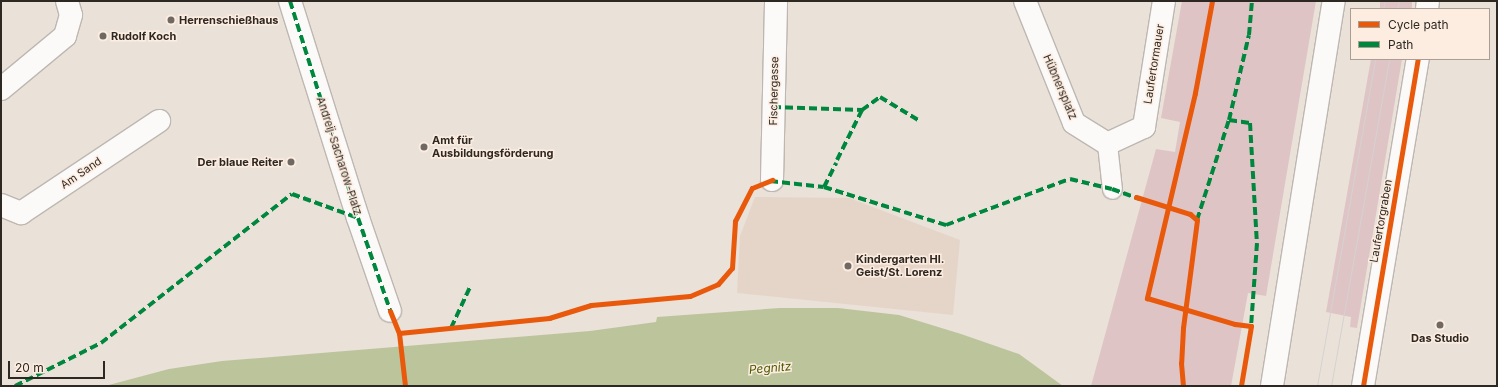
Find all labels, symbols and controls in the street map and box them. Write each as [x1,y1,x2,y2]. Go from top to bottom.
legend [1350,8,1490,60]
place label: Herrenschießhaus [179,13,278,27]
marker: Herrenschießhaus [166,15,176,25]
text: Cycle path [1388,17,1449,32]
street label: Laufertormauer [1141,23,1167,105]
place label: Rudolf Koch [111,29,176,43]
marker: Rudolf Koch [98,31,108,41]
text: Path [1388,37,1413,52]
street label: Hübnersplatz [1040,52,1080,122]
street label: Fischergasse [767,56,781,126]
street label: Andreij-Sacharow-Platz [314,95,364,217]
place label: Amt für Ausbildungsförderung [432,134,554,160]
marker: Amt für Ausbildungsförderung [419,142,429,152]
street label: Am Sand [58,154,104,192]
place label: Der blaue Reiter [198,155,283,169]
marker: Der blaue Reiter [286,157,296,167]
street label: Laufertorgraben [1367,178,1395,264]
place label: Kindergarten Hl. Geist/St. Lorenz [856,253,944,279]
marker: Kindergarten Hl. Geist/St. Lorenz [843,261,853,271]
marker: Das Studio [1435,320,1445,330]
place label: Das Studio [1411,331,1469,345]
scale bar [10,353,107,379]
water label: Pegnitz [748,359,792,377]
text: 20 m [15,360,44,375]

